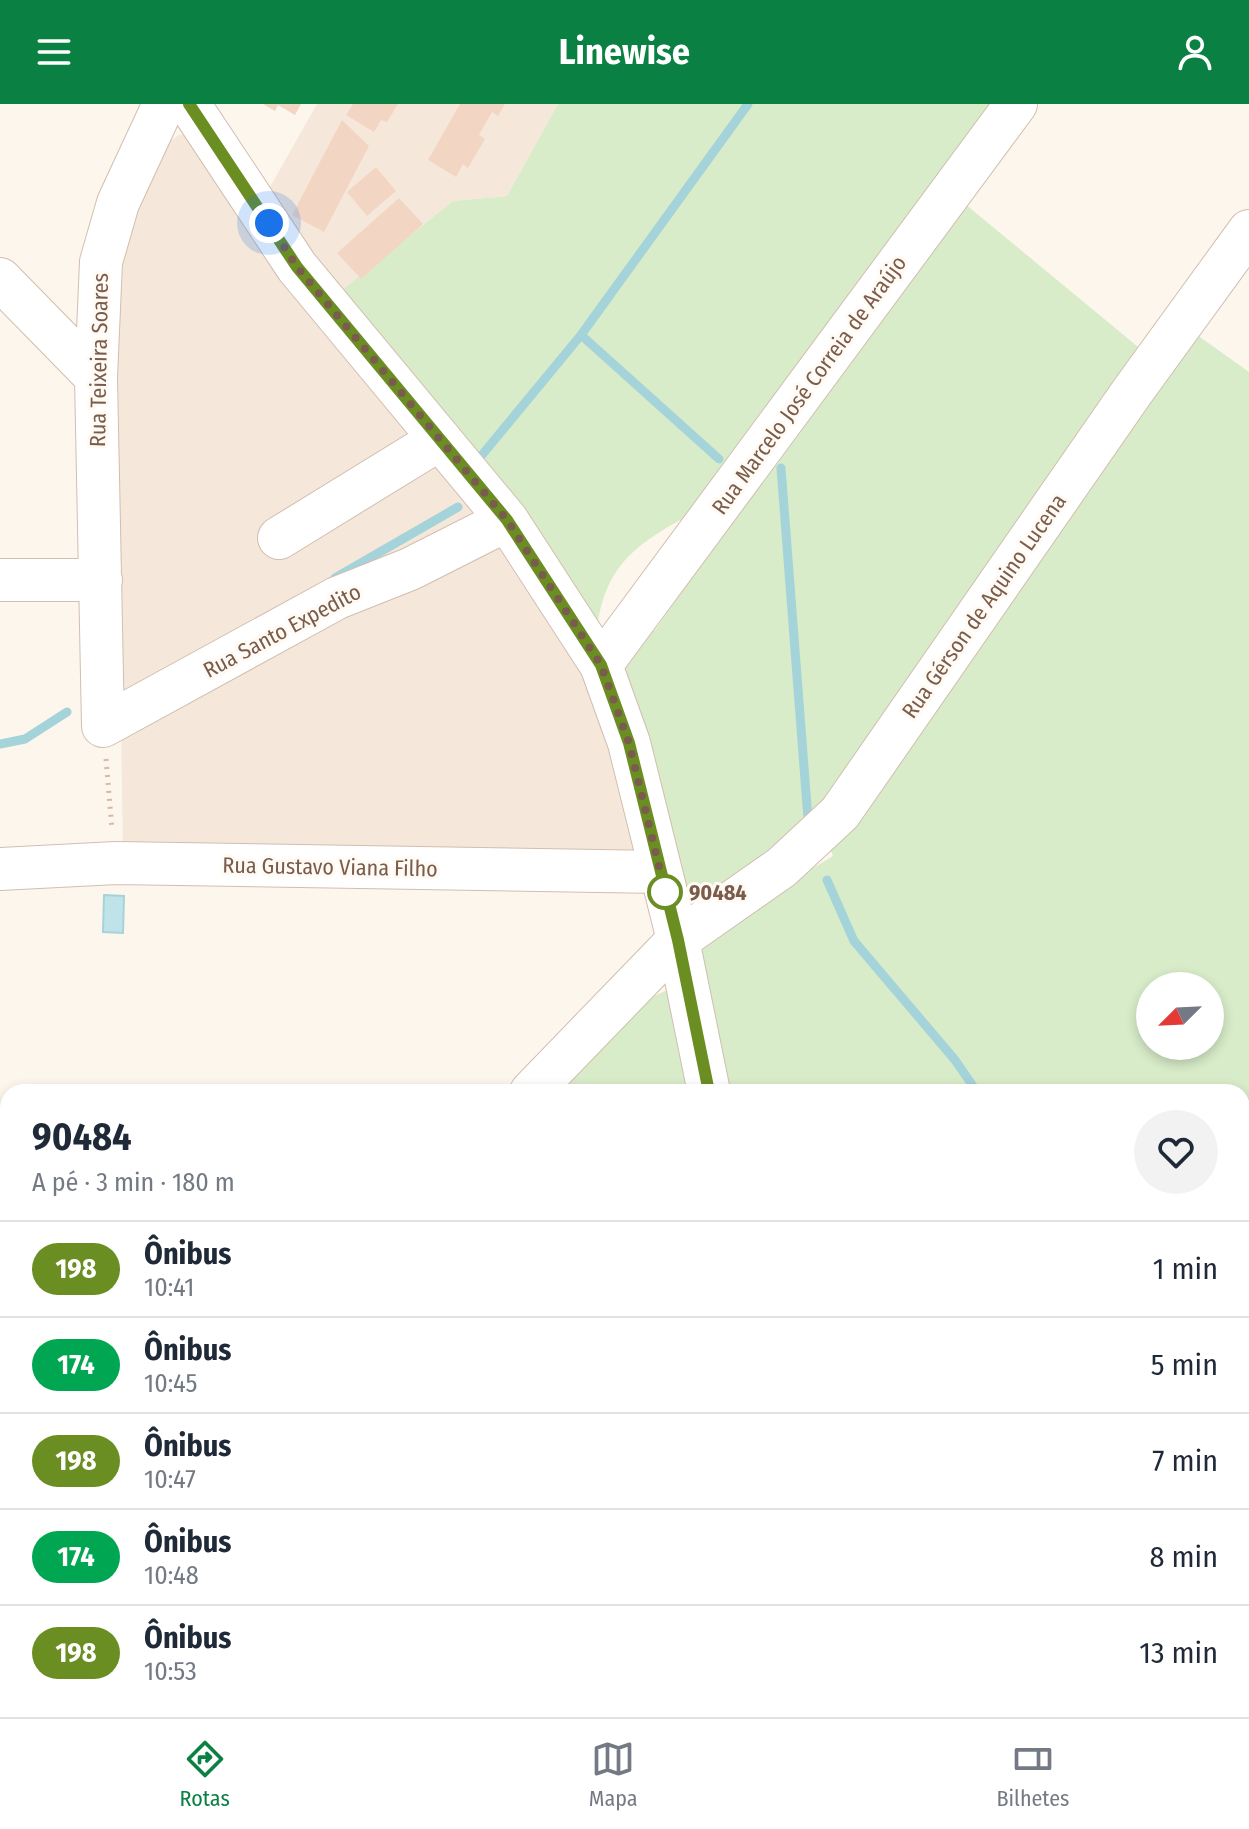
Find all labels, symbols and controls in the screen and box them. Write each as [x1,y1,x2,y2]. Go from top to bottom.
icon: menu [32,30,76,74]
text: Linewise [559,30,690,74]
icon: person [1173,30,1217,74]
your location [249,203,289,243]
street label: Rua Marcelo José Correia de Araújo [706,250,912,520]
street label: Rua Teixeira Soares [84,273,114,447]
street label: Rua Gérson de Aquino Lucena [896,489,1072,723]
street label: Rua Santo Expedito [199,578,365,684]
street label: Rua Gustavo Viana Filho [222,852,438,882]
marker: 90484 [648,875,682,909]
place label: 90484 [689,879,747,906]
north arrow [1136,972,1224,1060]
map controls [1136,972,1224,1060]
button: heart [1134,1110,1218,1194]
text: 90484 [32,1114,132,1160]
text: A pé · 3 min · 180 m [32,1167,235,1198]
text: Ônibus [144,1236,231,1272]
text: 1 min [1153,1251,1218,1287]
text: 198 [55,1252,97,1285]
text: 10:41 [144,1272,194,1303]
text: Ônibus [144,1332,231,1368]
text: 5 min [1151,1347,1218,1383]
text: 174 [57,1348,95,1381]
text: 10:45 [144,1368,197,1399]
text: Ônibus [144,1428,231,1464]
text: 7 min [1152,1443,1218,1479]
text: 198 [55,1444,97,1477]
text: 10:47 [144,1464,196,1495]
text: Ônibus [144,1524,231,1560]
text: 8 min [1150,1539,1218,1575]
text: 174 [57,1540,95,1573]
text: 10:48 [144,1560,199,1591]
text: Ônibus [144,1620,231,1656]
text: 13 min [1139,1635,1218,1671]
text: 198 [55,1636,97,1669]
text: 10:53 [144,1656,197,1687]
tab: Rotas [180,1737,230,1812]
tab: Mapa [589,1737,638,1812]
tab: Bilhetes [997,1737,1070,1812]

